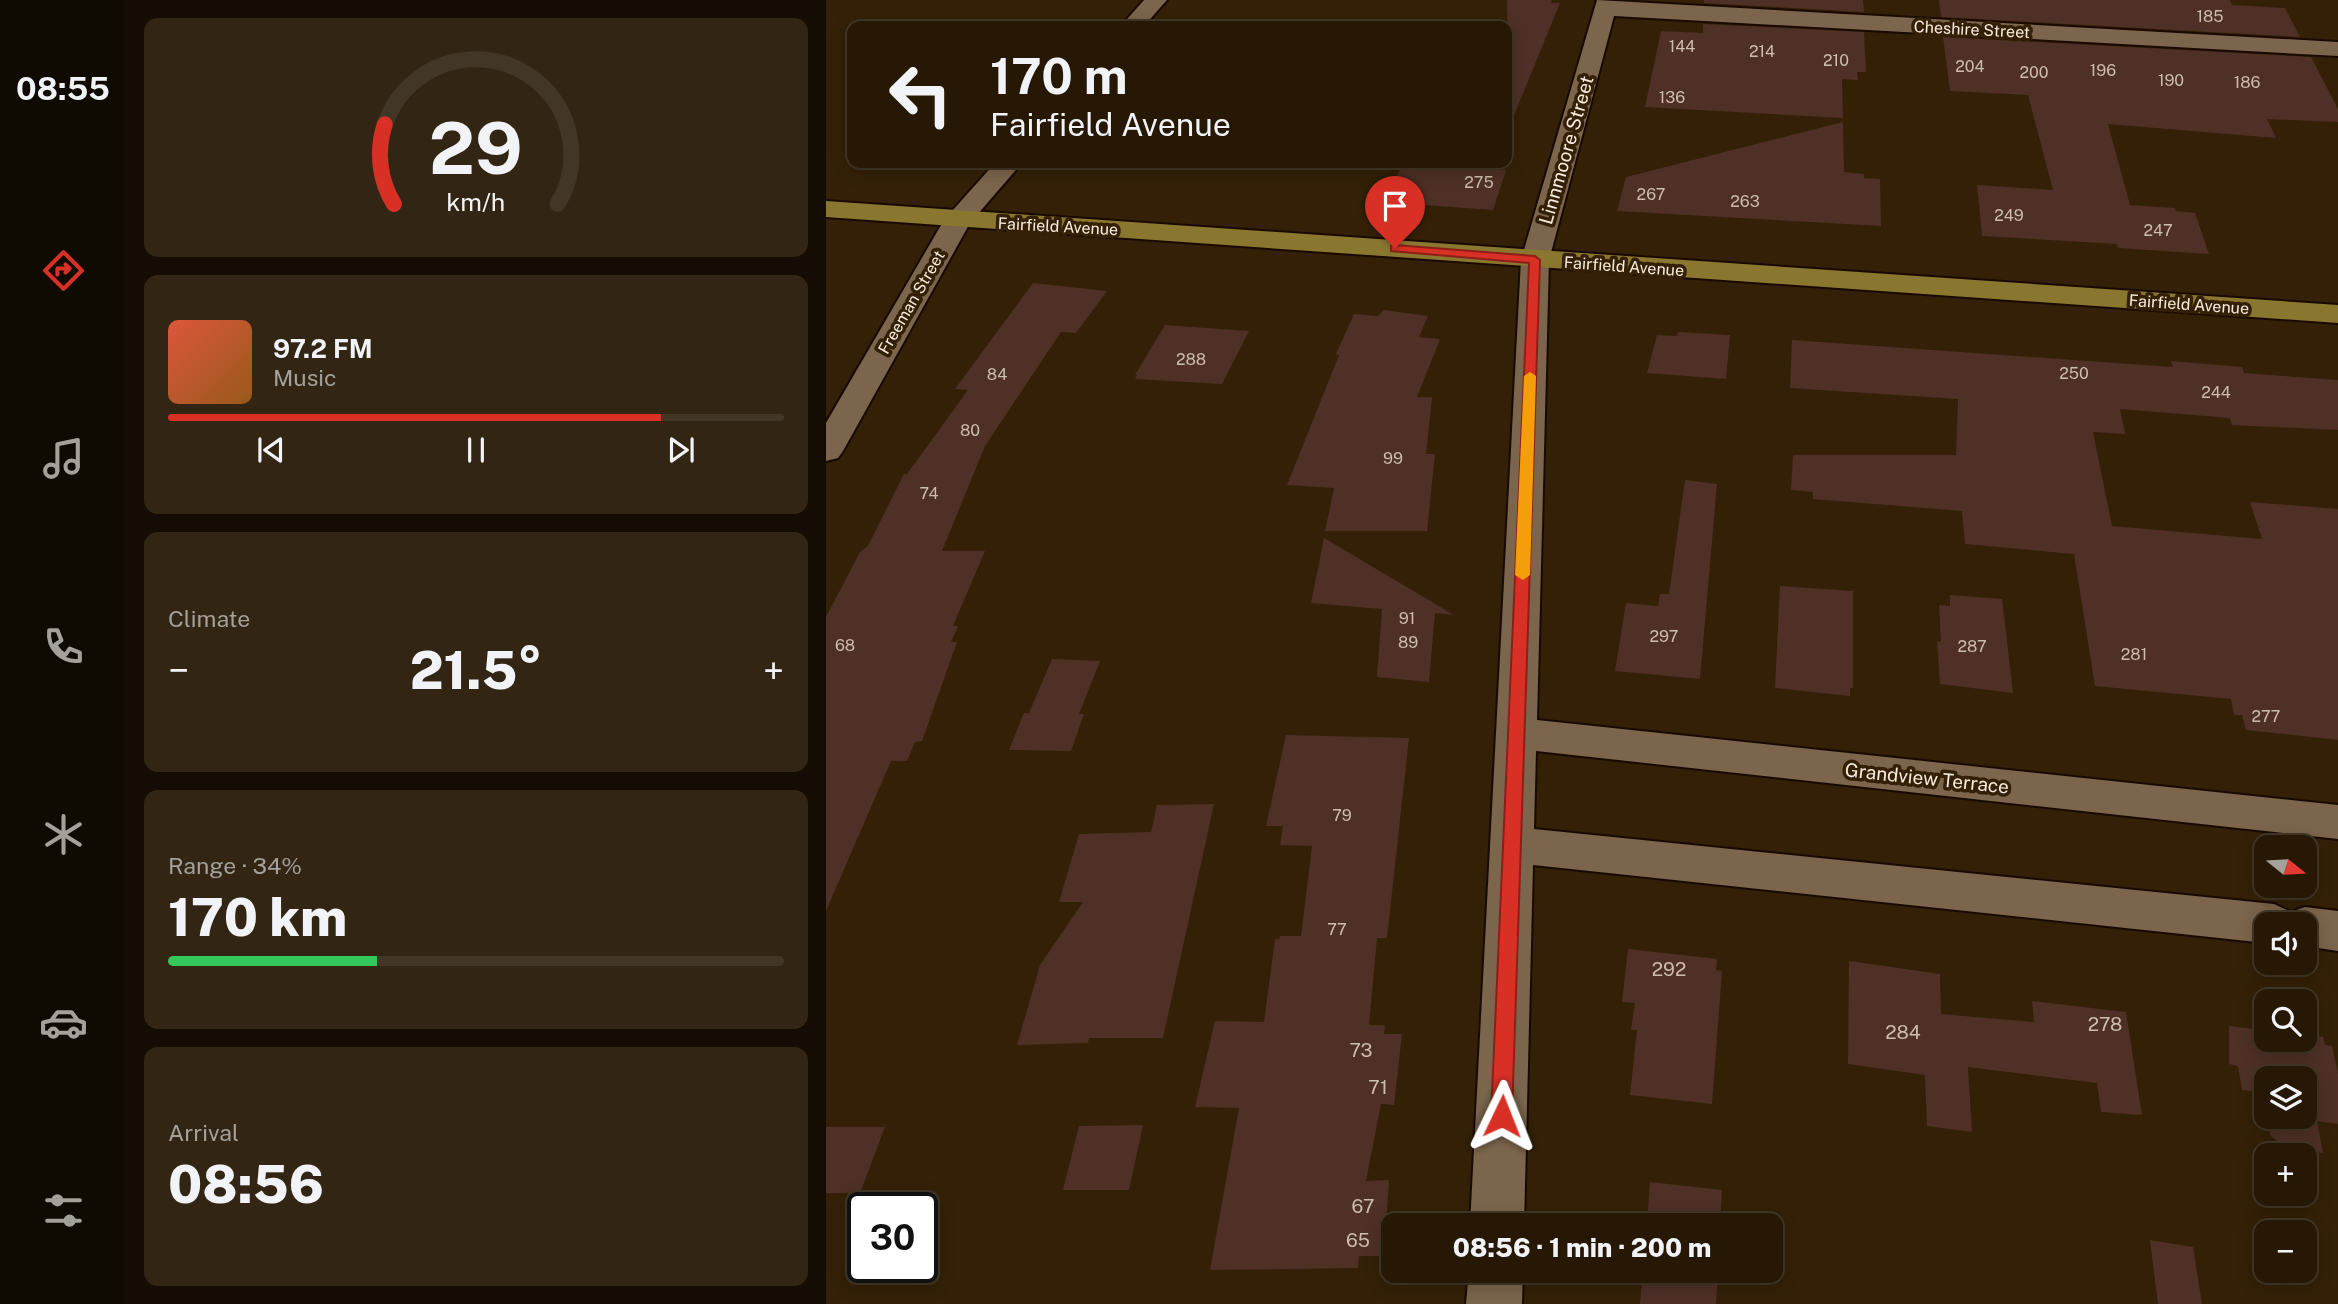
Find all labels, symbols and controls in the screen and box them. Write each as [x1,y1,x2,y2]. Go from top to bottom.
house number: 185 [2196,7,2224,26]
street label: Cheshire Street [1913,17,2031,42]
house number: 144 [1669,37,1695,56]
house number: 214 [1749,42,1775,61]
text: 170 m [990,47,1128,105]
icon: left [875,49,966,140]
house number: 210 [1823,51,1849,70]
house number: 204 [1955,57,1985,76]
house number: 196 [2090,61,2116,80]
house number: 200 [2019,63,2049,82]
text: 08:55 [16,70,110,107]
house number: 190 [2158,71,2184,90]
street label: Linnmoore Street [1534,73,1598,227]
house number: 186 [2234,73,2260,92]
house number: 136 [1659,88,1685,107]
text: 29 [429,105,523,190]
text: Fairfield Avenue [990,106,1231,143]
house number: 275 [1464,173,1494,192]
pin [1365,176,1425,248]
house number: 267 [1637,185,1665,204]
text: km/h [447,186,505,216]
icon: arrive [1376,187,1414,225]
house number: 263 [1730,192,1760,211]
house number: 249 [1994,206,2024,225]
street label: Fairfield Avenue [997,214,1119,239]
house number: 247 [2143,221,2173,240]
icon: directions [39,246,88,295]
street label: Freeman Street [874,247,949,357]
street label: Fairfield Avenue [1563,253,1685,280]
street label: Fairfield Avenue [2128,291,2250,318]
text: 97.2 FM [273,333,373,364]
house number: 288 [1176,350,1206,369]
text: Music [273,364,337,391]
house number: 250 [2059,364,2089,383]
house number: 84 [987,365,1007,384]
house number: 244 [2201,383,2231,402]
house number: 80 [960,421,980,440]
icon: previous [252,431,290,469]
icon: pause [457,431,495,469]
icon: next [662,431,700,469]
icon: music [39,434,88,483]
house number: 99 [1383,449,1403,468]
house number: 74 [919,484,939,503]
text: Climate [168,605,250,632]
house number: 91 [1399,609,1415,628]
icon: phone [39,622,88,671]
house number: 297 [1650,627,1678,646]
house number: 89 [1398,633,1418,652]
house number: 68 [835,636,855,655]
house number: 287 [1957,637,1987,656]
text: 21.5° [410,640,542,701]
house number: 281 [2121,645,2147,664]
text: − [168,648,189,693]
text: + [763,648,784,693]
house number: 277 [2252,707,2280,726]
street label: Grandview Terrace [1844,758,2010,798]
house number: 79 [1332,806,1352,825]
icon: climate [39,810,88,859]
north arrow [2254,835,2317,898]
map controls [2254,835,2317,1283]
text: Range · 34% [168,852,302,879]
text: 170 km [168,887,347,948]
button: sound [2254,912,2317,975]
house number: 77 [1327,920,1347,939]
house number: 292 [1652,958,1686,980]
button: search [2254,989,2317,1052]
icon: car [39,998,88,1047]
house number: 278 [2088,1013,2122,1035]
house number: 284 [1885,1021,1921,1043]
house number: 73 [1349,1039,1373,1061]
button: layers [2254,1066,2317,1129]
house number: 71 [1368,1076,1388,1098]
position arrow [1465,1079,1539,1153]
text: Arrival [168,1119,239,1146]
button: + [2254,1143,2317,1206]
text: 08:56 [168,1154,324,1215]
icon: filters [39,1186,88,1235]
speed limit sign: 30 [847,1192,938,1283]
house number: 67 [1352,1195,1374,1217]
button: − [2254,1220,2317,1283]
house number: 65 [1346,1229,1370,1251]
text: 08:56 · 1 min · 200 m [1453,1232,1711,1263]

